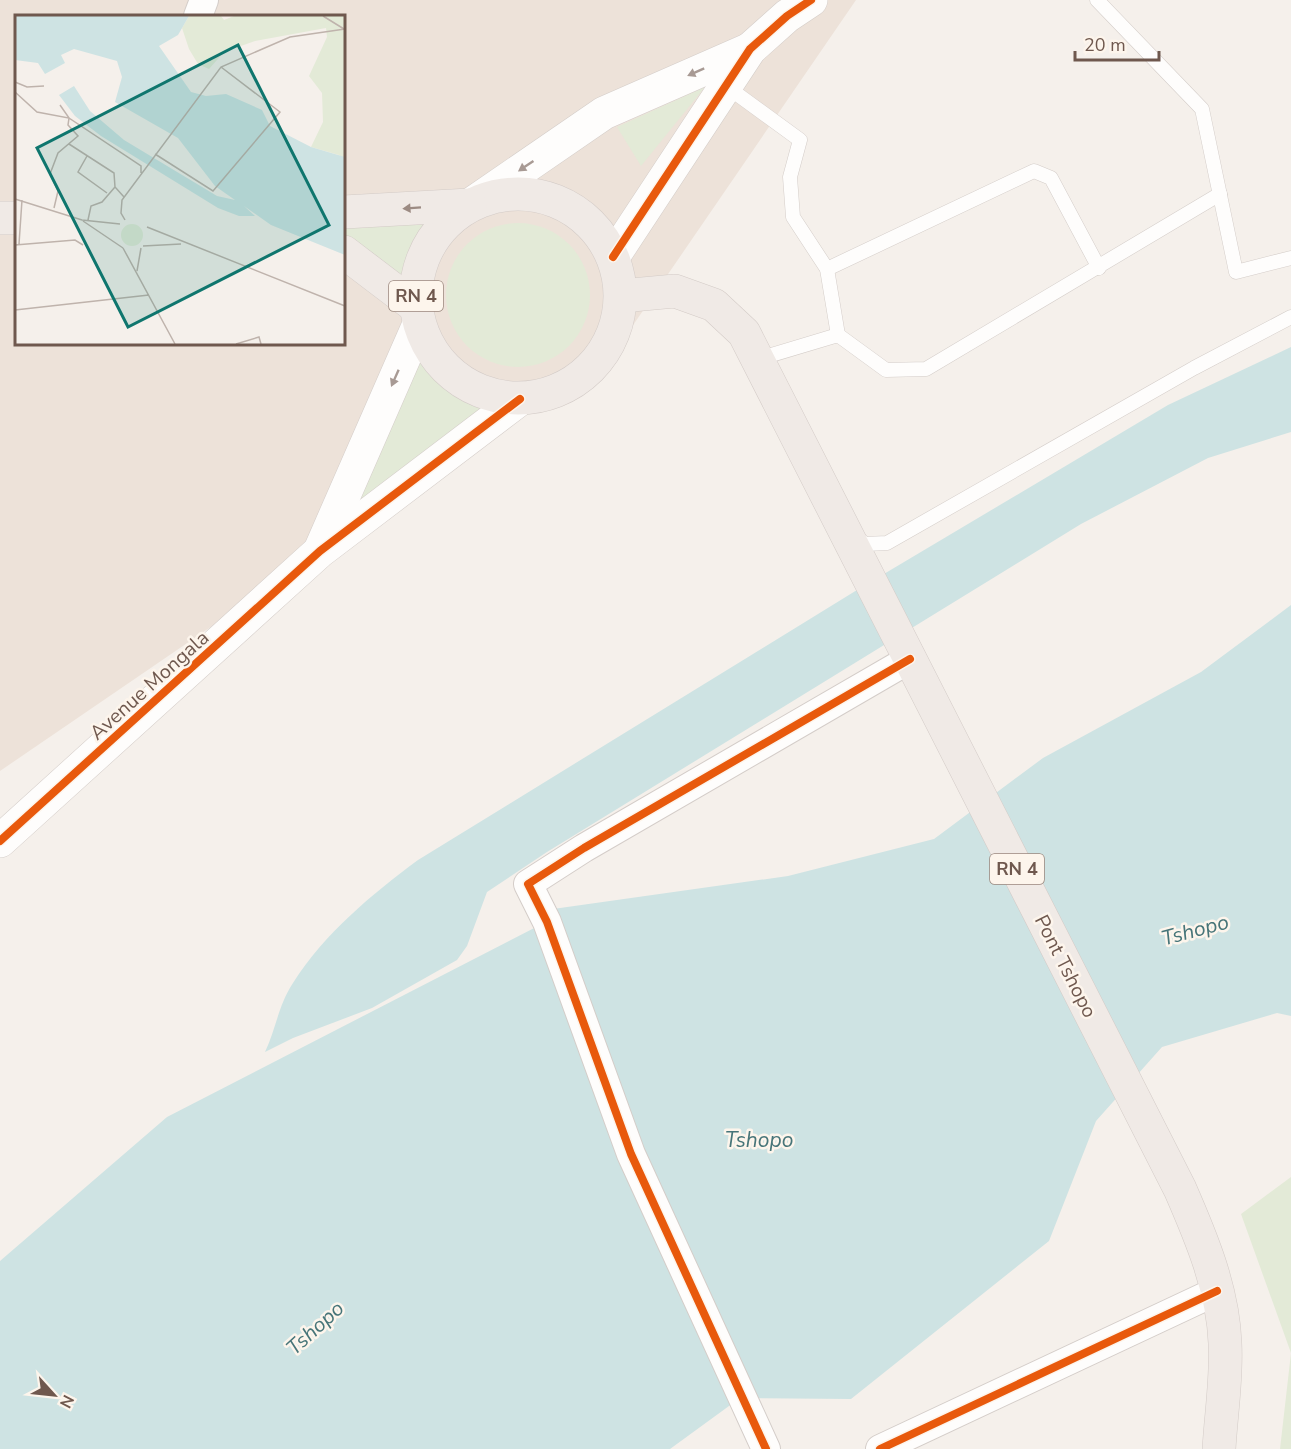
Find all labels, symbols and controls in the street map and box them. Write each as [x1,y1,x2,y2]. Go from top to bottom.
inset map [15,15,345,345]
scale bar [1075,24,1159,62]
text: 20 m [1084,33,1126,57]
one-way arrow [688,68,705,77]
one-way arrow [519,160,535,172]
one-way arrow [402,203,421,213]
road number: RN 4 [389,281,443,311]
one-way arrow [390,369,400,387]
street label: Avenue Mongala [84,625,215,746]
road number: RN 4 [990,854,1044,884]
water label: Tshopo [1158,908,1232,952]
street label: Pont Tshopo [1028,910,1103,1022]
water label: Tshopo [725,1126,793,1154]
water label: Tshopo [280,1295,350,1361]
north arrow [24,1365,84,1425]
text: N [54,1391,79,1412]

